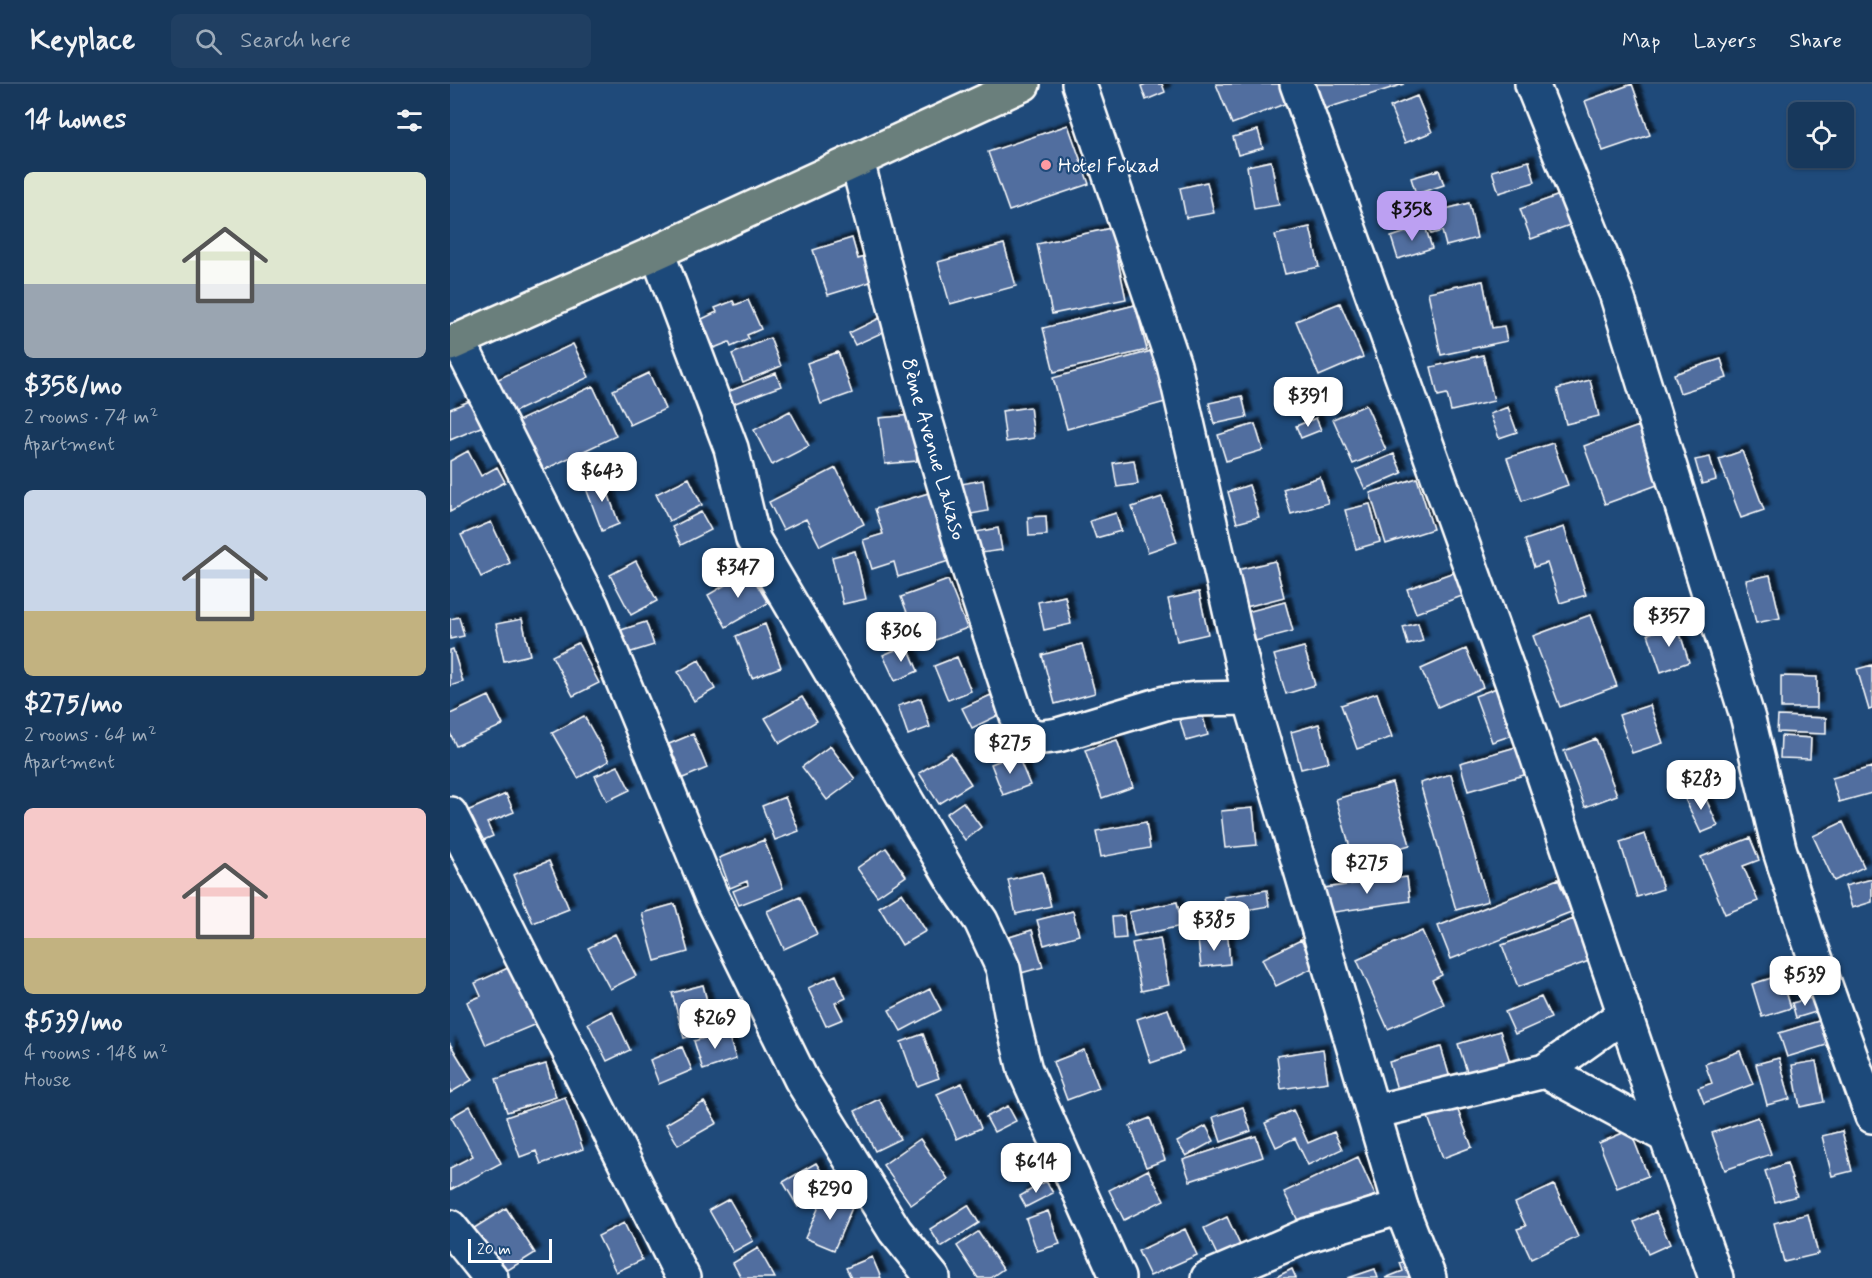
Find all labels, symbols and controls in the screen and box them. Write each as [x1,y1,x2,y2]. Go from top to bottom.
search box [171,14,591,68]
text: Keyplace [30,23,135,60]
icon: search [192,25,225,58]
text: Search here [240,27,351,55]
text: Map [1622,27,1660,55]
text: Layers [1693,27,1756,55]
text: Share [1789,27,1842,55]
map controls [1788,102,1854,168]
button: locate [1788,102,1854,168]
text: 14 homes [24,103,126,137]
icon: filters [393,104,426,137]
place label: Hotel Fokad [1058,152,1159,180]
marker: Hotel Fokad [1039,158,1053,172]
pin: $358 [1376,191,1448,242]
text: $358 [1391,197,1433,224]
icon: home [171,211,279,319]
street label: 8ème Avenue Lakaso [894,355,972,543]
text: $358/mo [24,370,122,404]
pin: $391 [1272,377,1344,428]
text: $391 [1288,383,1328,410]
text: 2 rooms · 74 m² [24,404,158,431]
text: Apartment [24,431,115,458]
pin: $643 [566,452,638,503]
text: $643 [581,458,623,485]
icon: home [171,529,279,637]
pin: $347 [702,548,774,599]
text: $347 [716,554,760,581]
pin: $357 [1633,597,1705,648]
text: $357 [1648,603,1690,630]
pin: $306 [865,612,937,663]
text: $306 [880,618,922,645]
text: $275/mo [24,688,123,722]
text: 2 rooms · 64 m² [24,722,157,749]
pin: $275 [974,724,1046,775]
text: $275 [989,730,1031,757]
text: Apartment [24,749,115,776]
pin: $283 [1665,760,1737,811]
text: $283 [1681,766,1721,793]
pin: $275 [1331,844,1403,895]
icon: home [171,847,279,955]
text: $275 [1346,850,1388,877]
pin: $385 [1178,901,1250,952]
text: $385 [1193,907,1235,934]
pin: $539 [1769,956,1841,1007]
text: $539 [1784,962,1826,989]
pin: $269 [679,999,751,1050]
text: $269 [693,1005,737,1032]
text: $539/mo [24,1006,123,1040]
text: 4 rooms · 148 m² [24,1040,168,1067]
text: House [24,1067,71,1094]
pin: $614 [1000,1143,1072,1194]
text: $614 [1015,1149,1057,1176]
pin: $290 [794,1170,866,1221]
text: $290 [807,1176,853,1203]
scale bar [468,1236,552,1264]
text: 20 m [477,1239,511,1260]

